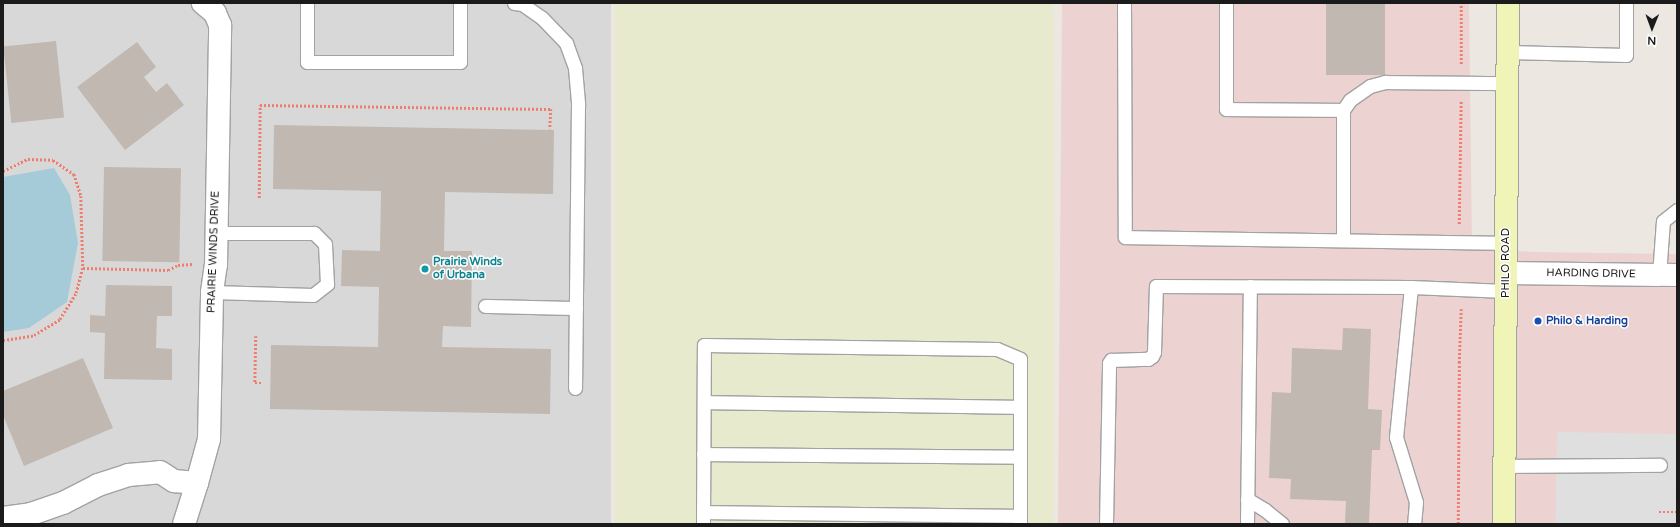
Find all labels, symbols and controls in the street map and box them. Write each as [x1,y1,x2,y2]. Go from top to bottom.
north arrow [1632,8,1672,48]
text: N [1647,34,1656,47]
street label: PRAIRIE WINDS DRIVE [205,191,223,313]
street label: PHILO ROAD [1499,228,1513,298]
place label: Prairie Winds of Urbana [433,256,502,282]
marker: Prairie Winds of Urbana [420,264,430,274]
street label: HARDING DRIVE [1546,267,1636,281]
place label: Philo & Harding [1546,314,1628,328]
marker: Philo & Harding [1533,316,1543,326]

